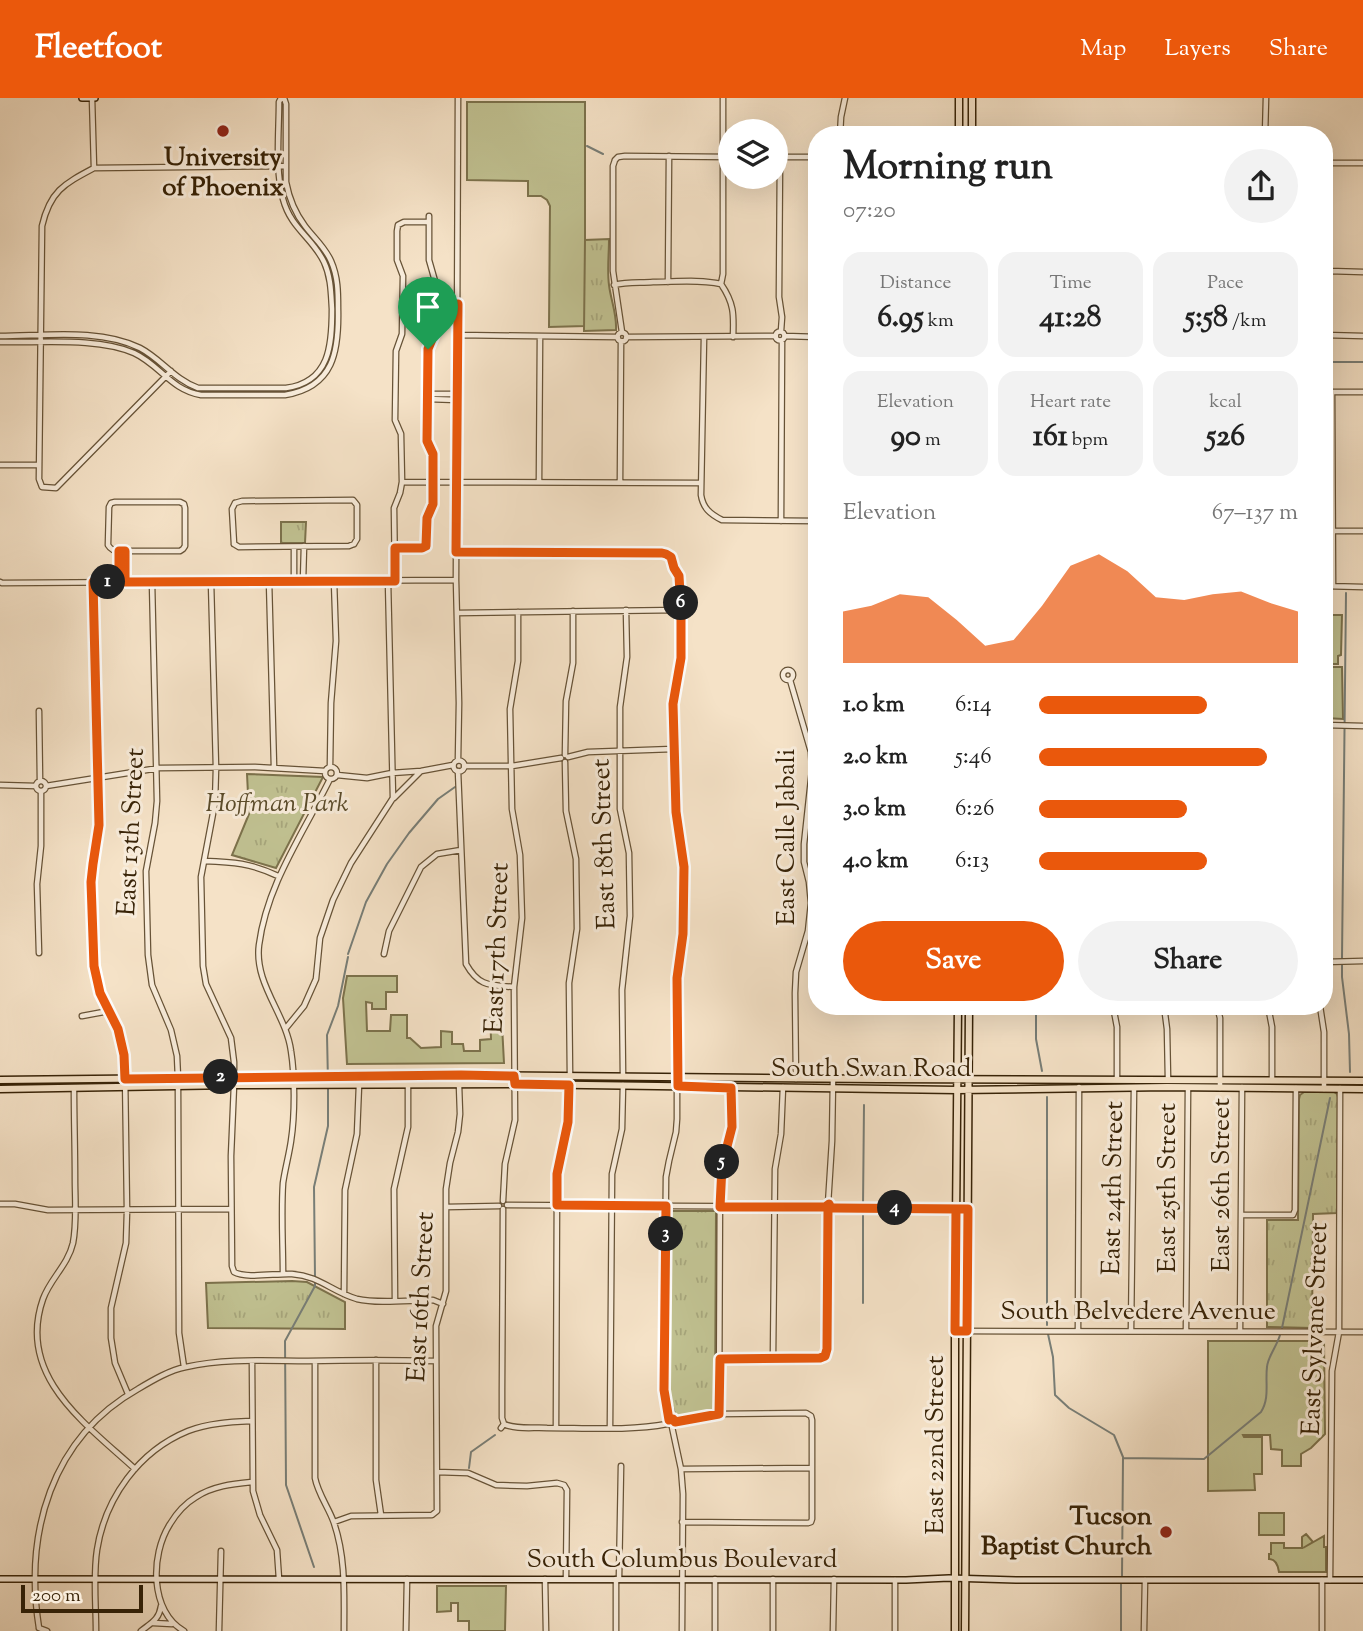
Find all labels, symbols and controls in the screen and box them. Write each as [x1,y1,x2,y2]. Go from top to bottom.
text: Fleetfoot [35,25,162,73]
text: Map [1080,32,1126,66]
text: Layers [1164,32,1231,66]
text: Share [1269,32,1328,66]
map controls [718,119,788,189]
button: layers [718,119,788,189]
marker: University of Phoenix [215,123,231,139]
place label: University of Phoenix [162,140,284,207]
text: Morning run [843,142,1053,196]
button: share [1224,149,1298,223]
text: 07:20 [843,195,896,228]
text: Distance [880,270,951,297]
text: Time [1049,270,1092,297]
text: Pace [1207,270,1244,297]
pin [398,277,458,349]
icon: arrive [409,288,447,326]
text: 6.95 [877,297,924,340]
text: 41:28 [1039,297,1102,340]
text: 5:58 [1185,297,1228,340]
text: km [924,308,954,335]
text: /km [1228,308,1266,335]
text: Elevation [877,389,954,416]
text: Heart rate [1030,389,1111,416]
text: kcal [1209,389,1242,416]
text: 90 [890,416,921,459]
text: 161 [1033,416,1068,459]
text: 526 [1206,416,1245,459]
text: m [921,427,941,454]
text: bpm [1068,427,1108,454]
text: Elevation [843,497,936,530]
text: 67–137 m [1212,497,1298,530]
pin: 1 [90,564,126,600]
text: 1 [104,568,111,595]
pin: 6 [664,586,698,620]
text: 6 [676,589,685,616]
text: 1.0 km [843,689,905,722]
text: 6:14 [955,689,992,722]
text: 2.0 km [843,741,908,774]
text: 5:46 [955,741,992,774]
street label: East 13th Street [109,747,155,917]
street label: East Calle Jabali [769,749,806,925]
street label: East 18th Street [584,758,626,930]
park label: Hoffman Park [206,786,349,823]
text: 3.0 km [843,793,906,826]
text: 6:26 [955,793,994,826]
text: 4.0 km [843,845,908,878]
text: 6:13 [955,845,989,878]
street label: East 17th Street [477,862,519,1034]
button: Save [843,921,1064,1001]
button: Share [1078,921,1298,1001]
street label: South Swan Road [771,1051,972,1088]
pin: 2 [204,1060,238,1094]
text: 2 [216,1063,225,1090]
street label: East 26th Street [1204,1098,1241,1272]
street label: East 24th Street [1094,1100,1134,1275]
street label: East 25th Street [1150,1103,1187,1273]
pin: 5 [704,1144,740,1180]
text: 5 [718,1148,725,1175]
pin: 4 [878,1190,912,1226]
text: 4 [890,1194,899,1221]
street label: East 16th Street [399,1211,445,1383]
pin: 3 [648,1216,684,1252]
text: 3 [662,1220,669,1247]
street label: East Sylvane Street [1294,1222,1338,1436]
street label: South Belvedere Avenue [1000,1294,1276,1331]
street label: East 22nd Street [918,1355,955,1535]
place label: Tucson Baptist Church [981,1499,1153,1566]
marker: Tucson Baptist Church [1158,1524,1174,1540]
street label: South Columbus Boulevard [527,1542,838,1579]
scale bar [21,1582,144,1614]
text: 200 m [32,1583,81,1610]

